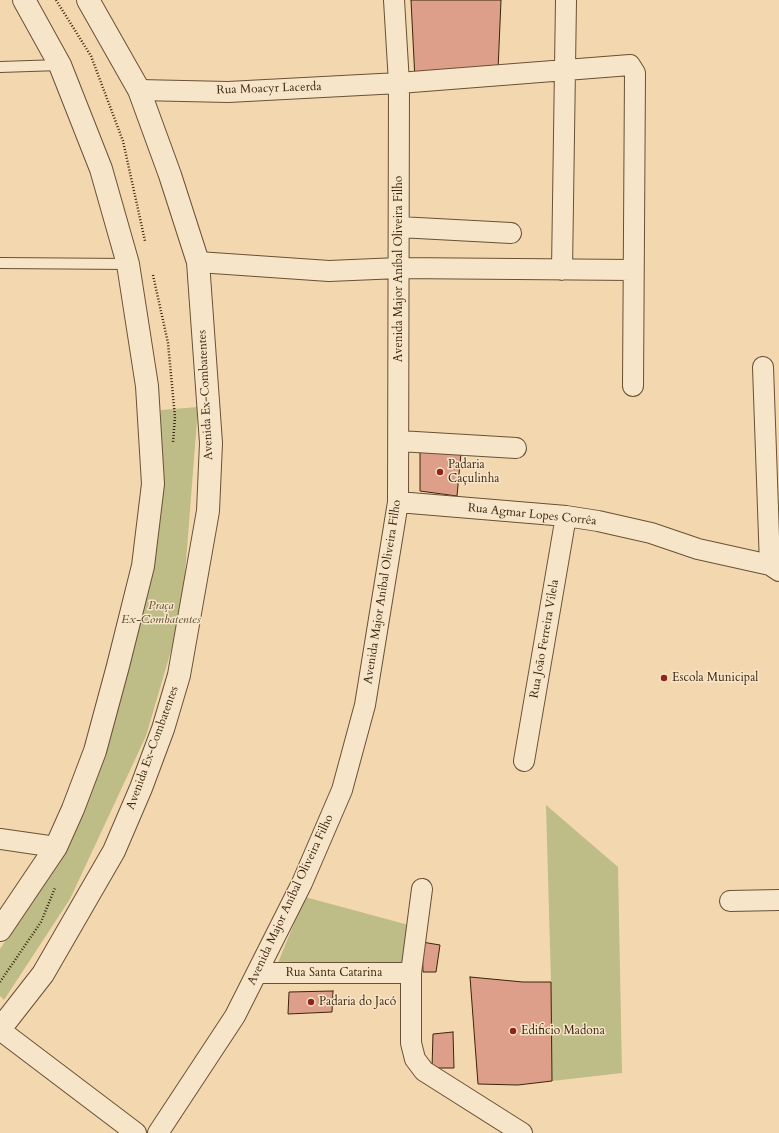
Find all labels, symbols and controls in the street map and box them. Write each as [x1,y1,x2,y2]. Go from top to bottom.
street label: Rua Moacyr Lacerda [216,80,322,98]
street label: Avenida Major Aníbal Oliveira Filho [392,176,406,362]
street label: Avenida Ex-Combatentes [195,329,217,461]
place label: Padaria Caçulinha [448,458,499,486]
marker: Padaria Caçulinha [435,467,445,477]
street label: Avenida Major Aníbal Oliveira Filho [361,499,405,685]
street label: Rua Agmar Lopes Corrêa [467,501,597,529]
street label: Rua João Ferreira Vilela [527,578,563,700]
park label: Praça Ex-Combatentes [121,599,201,627]
place label: Escola Municipal [672,671,758,685]
marker: Escola Municipal [659,673,669,683]
street label: Avenida Ex-Combatentes [124,684,182,812]
street label: Avenida Major Aníbal Oliveira Filho [245,812,337,988]
street label: Rua Santa Catarina [286,966,382,980]
place label: Padaria do Jacó [319,995,396,1009]
marker: Padaria do Jacó [306,997,316,1007]
place label: Edificio Madona [521,1024,605,1038]
marker: Edificio Madona [508,1026,518,1036]

